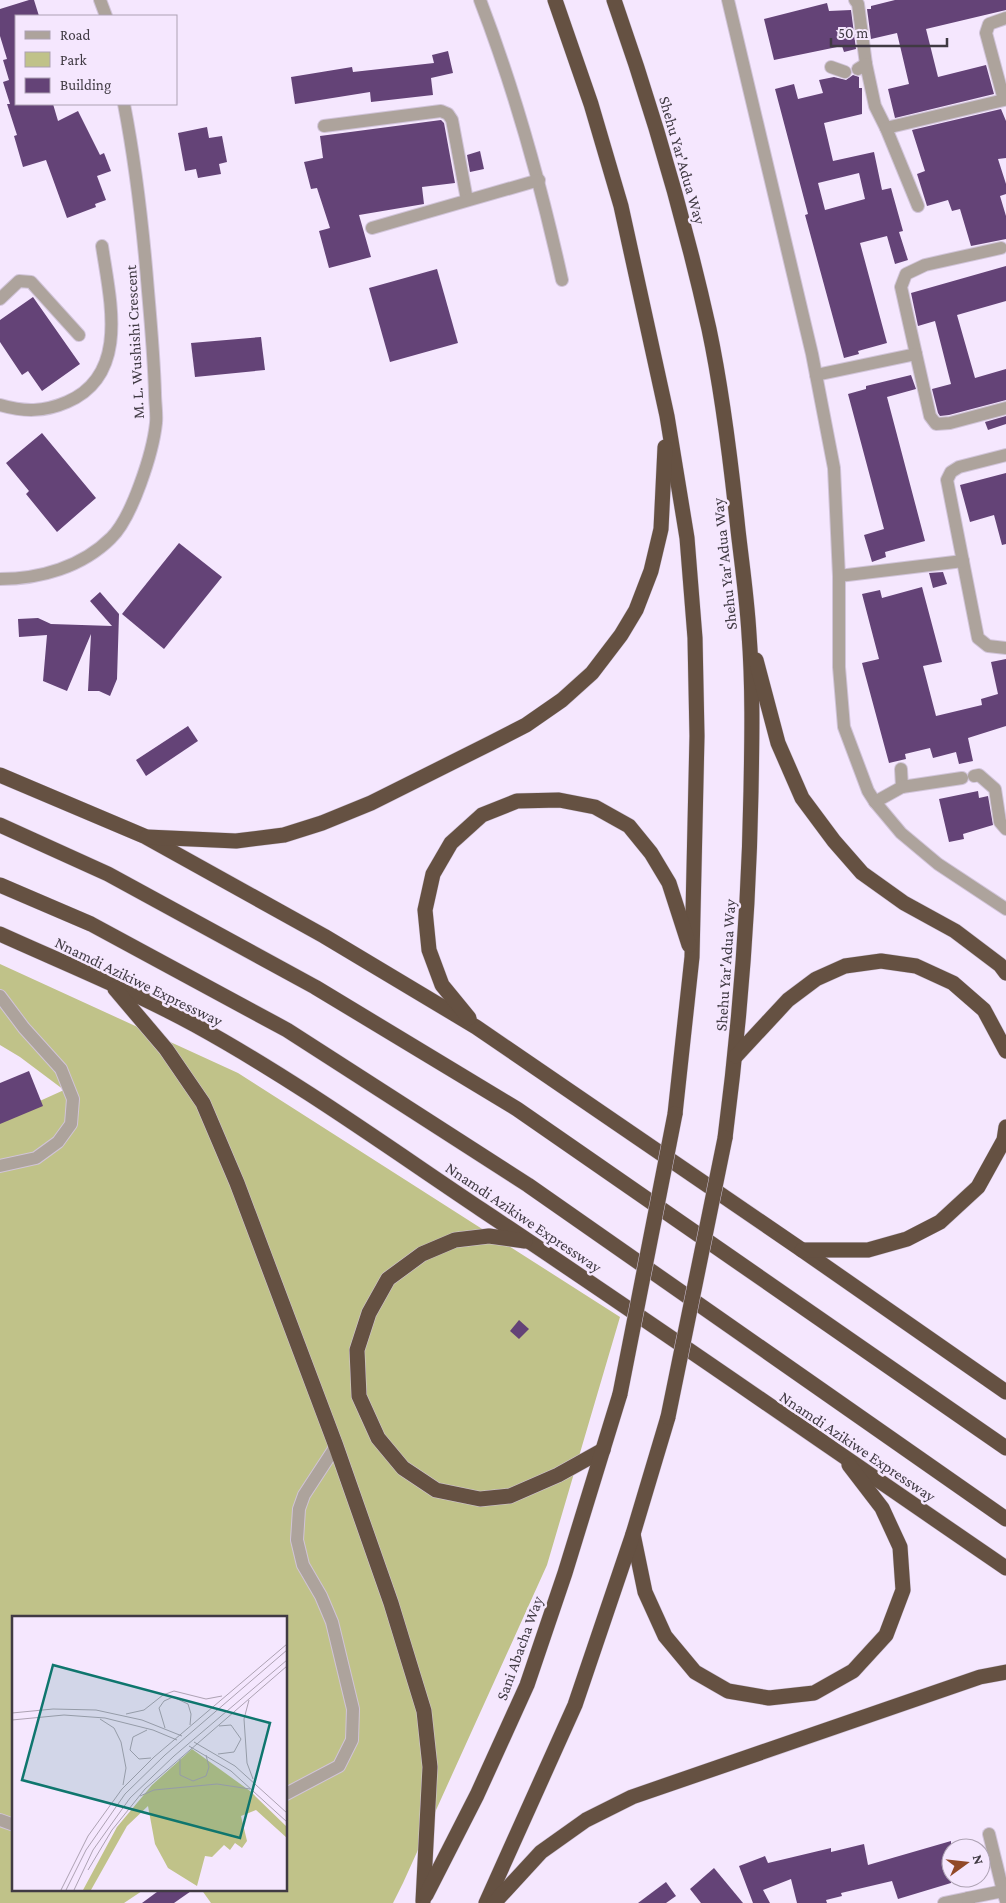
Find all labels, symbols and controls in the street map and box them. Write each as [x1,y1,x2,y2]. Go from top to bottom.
legend [15,15,178,105]
scale bar [831,15,947,47]
text: 50 m [838,25,868,41]
text: Road [60,27,91,43]
text: Park [60,52,87,68]
text: Building [60,77,111,94]
street label: Shehu Yar'Adua Way [655,94,709,227]
street label: M. L. Wushishi Crescent [122,264,147,419]
street label: Shehu Yar'Adua Way [709,496,741,631]
street label: Shehu Yar'Adua Way [712,898,740,1032]
street label: Nnamdi Azikiwe Expressway [52,933,226,1031]
street label: Nnamdi Azikiwe Expressway [442,1159,605,1277]
street label: Nnamdi Azikiwe Expressway [776,1388,939,1506]
street label: Sani Abacha Way [493,1593,547,1703]
inset map [12,1616,288,1890]
north arrow [941,1838,991,1888]
text: N [970,1853,988,1867]

